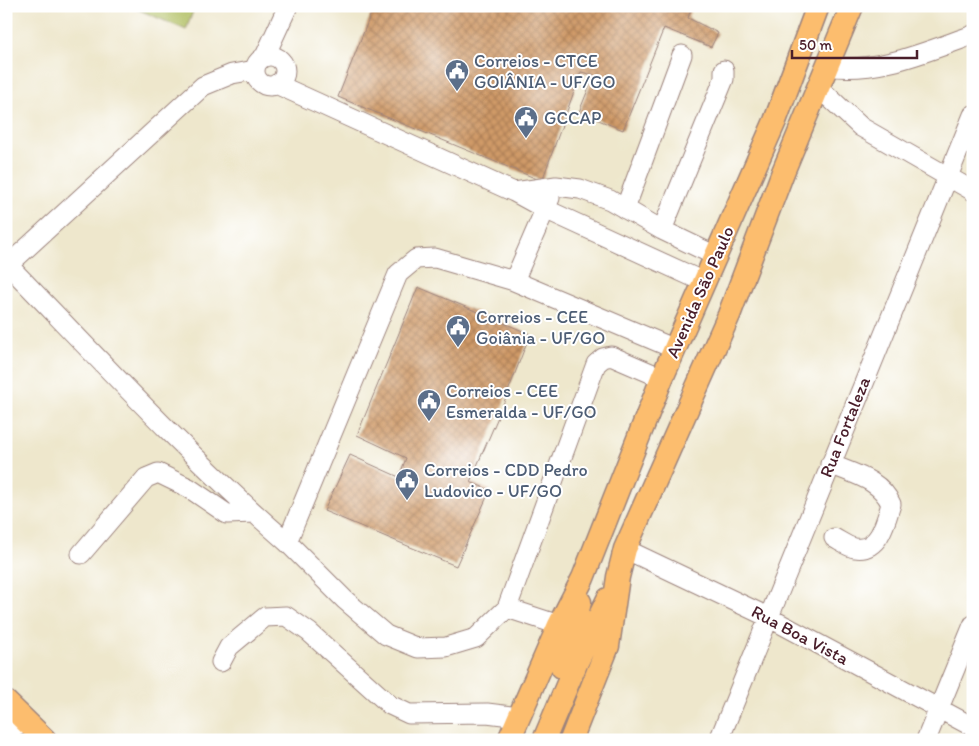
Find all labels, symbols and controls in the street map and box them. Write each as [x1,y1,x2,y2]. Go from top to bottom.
scale bar [792,28,916,60]
text: 50 m [799,36,832,54]
place label: Correios - CTCE GOIÂNIA - UF/GO [474,50,616,93]
public building icon: Correios - CTCE GOIÂNIA - UF/GO [444,58,470,92]
public building icon: GCCAP [513,105,539,139]
place label: GCCAP [544,107,601,129]
street label: Avenida São Paulo [661,223,739,361]
place label: Correios - CEE Goiânia - UF/GO [476,306,605,349]
public building icon: Correios - CEE Goiânia - UF/GO [445,314,471,348]
street label: Rua Fortaleza [815,373,875,481]
place label: Correios - CEE Esmeralda - UF/GO [446,380,597,423]
public building icon: Correios - CEE Esmeralda - UF/GO [416,388,442,422]
place label: Correios - CDD Pedro Ludovico - UF/GO [424,459,588,502]
public building icon: Correios - CDD Pedro Ludovico - UF/GO [394,467,420,501]
street label: Rua Boa Vista [748,600,853,670]

